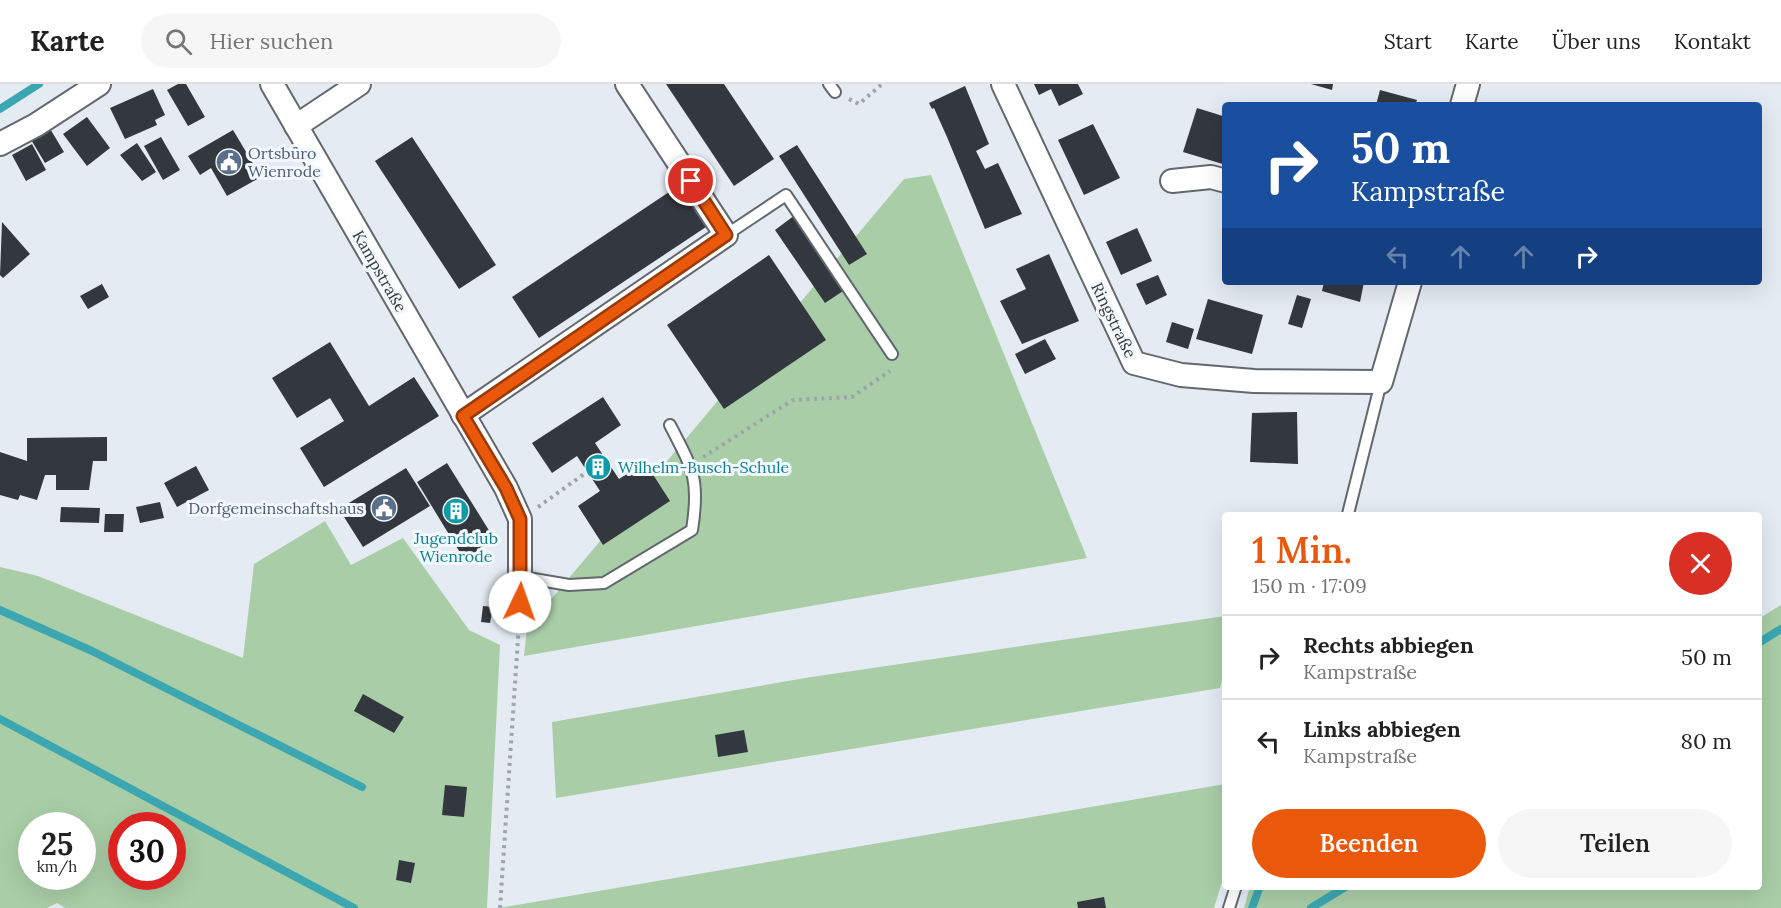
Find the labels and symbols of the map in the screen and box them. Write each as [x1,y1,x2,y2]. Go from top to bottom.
place label: Ortsbüro Wienrode [248,143,321,181]
public building icon: Ortsbüro Wienrode [214,147,244,177]
pin [665,155,716,206]
street label: Kampstraße [349,226,412,316]
street label: Ringstraße [1087,279,1141,361]
building icon: Wilhelm-Busch-Schule [583,452,613,482]
place label: Wilhelm-Busch-Schule [618,457,790,477]
public building icon: Dorfgemeinschaftshaus [369,493,399,523]
building icon: Jugendclub Wienrode [441,496,471,526]
place label: Dorfgemeinschaftshaus [188,498,364,518]
place label: Jugendclub Wienrode [413,528,498,566]
position arrow [488,570,552,634]
speed limit sign: 30 [108,812,186,890]

